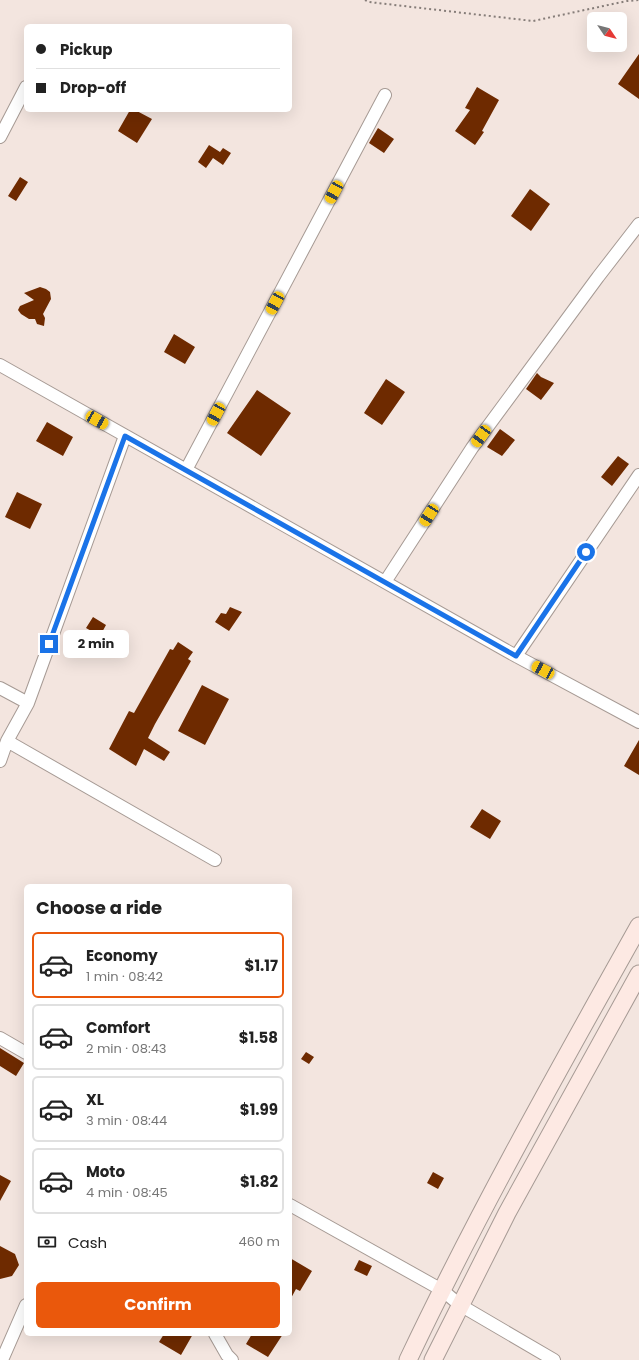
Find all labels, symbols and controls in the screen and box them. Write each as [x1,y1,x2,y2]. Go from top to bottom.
north arrow [587,12,627,52]
map controls [587,12,627,52]
text: Pickup [60,39,112,60]
text: Drop-off [60,77,126,98]
car [323,179,345,205]
car [264,290,286,316]
car [205,401,227,427]
car [84,409,110,431]
car [469,423,493,449]
car [417,502,441,528]
route start [577,543,595,561]
callout: 2 min [63,630,129,658]
text: 2 min [78,634,114,653]
route end [40,635,58,653]
car [530,659,556,681]
text: Choose a ride [36,895,162,920]
text: Economy [86,945,158,966]
icon: car [38,947,74,983]
text: $1.17 [245,955,278,976]
text: 1 min · 08:42 [86,967,163,986]
text: Comfort [86,1017,150,1038]
icon: car [38,1019,74,1055]
text: $1.58 [239,1027,278,1048]
text: 2 min · 08:43 [86,1039,167,1058]
text: XL [86,1089,104,1110]
icon: car [38,1091,74,1127]
text: $1.99 [240,1099,278,1120]
text: 3 min · 08:44 [86,1111,167,1130]
text: Moto [86,1161,125,1182]
icon: car [38,1163,74,1199]
text: $1.82 [240,1171,278,1192]
text: 4 min · 08:45 [86,1183,168,1202]
icon: cash [36,1231,58,1253]
text: Cash [68,1232,107,1253]
text: 460 m [239,1232,280,1251]
button: Confirm [36,1282,280,1328]

